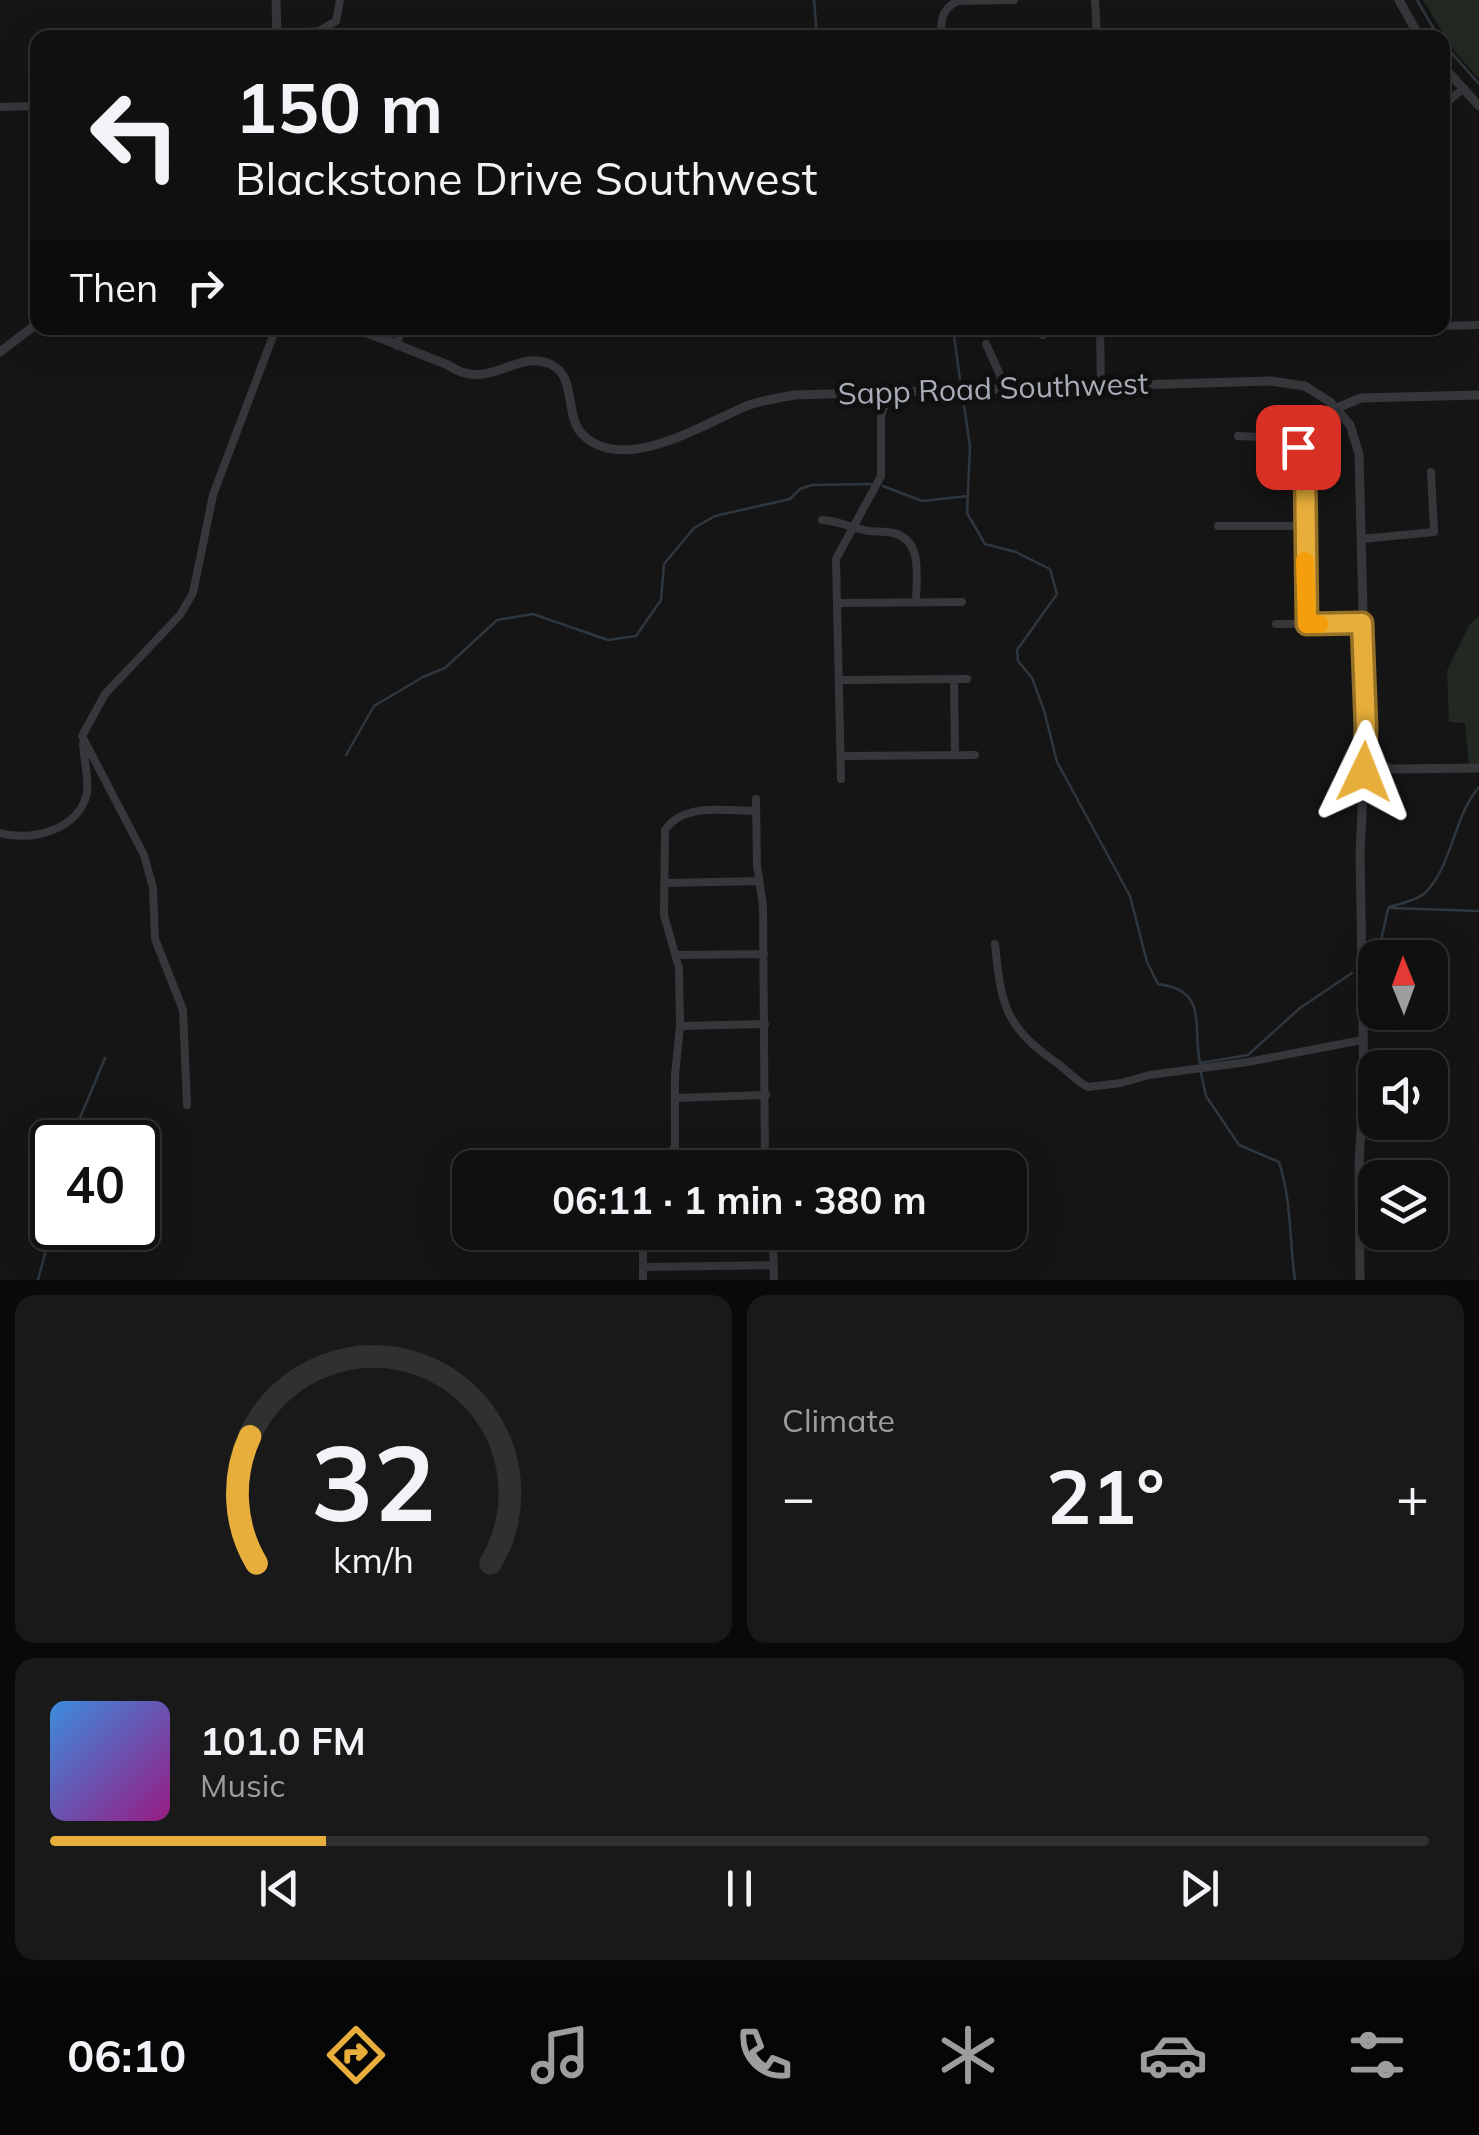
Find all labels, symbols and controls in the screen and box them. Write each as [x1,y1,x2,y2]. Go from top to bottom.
text: 150 m [235,63,443,151]
icon: left [70,70,200,200]
text: Blackstone Drive Southwest [235,150,817,206]
icon: right [178,260,233,315]
text: Then [70,264,158,312]
street label: Sapp Road Southwest [837,364,1149,412]
pin [1256,405,1341,490]
icon: arrive [1271,420,1326,475]
position arrow [1312,720,1416,824]
north arrow [1358,940,1448,1030]
map controls [1358,940,1448,1250]
button: sound [1358,1050,1448,1140]
speed limit sign: 40 [30,1120,160,1250]
button: layers [1358,1160,1448,1250]
text: 06:11 · 1 min · 380 m [552,1176,927,1224]
text: Climate [782,1400,895,1440]
text: 32 [311,1416,436,1547]
text: 21° [1046,1449,1165,1543]
text: − [782,1462,815,1531]
text: + [1396,1462,1429,1531]
text: km/h [333,1537,414,1582]
text: 101.0 FM [200,1717,366,1765]
text: Music [200,1765,285,1805]
icon: previous [252,1861,307,1916]
icon: pause [712,1861,767,1916]
icon: next [1172,1861,1227,1916]
icon: directions [321,2020,391,2090]
icon: music [525,2020,595,2090]
icon: phone [729,2020,799,2090]
icon: climate [933,2020,1003,2090]
icon: car [1138,2020,1208,2090]
icon: filters [1342,2020,1412,2090]
text: 06:10 [67,2027,186,2083]

